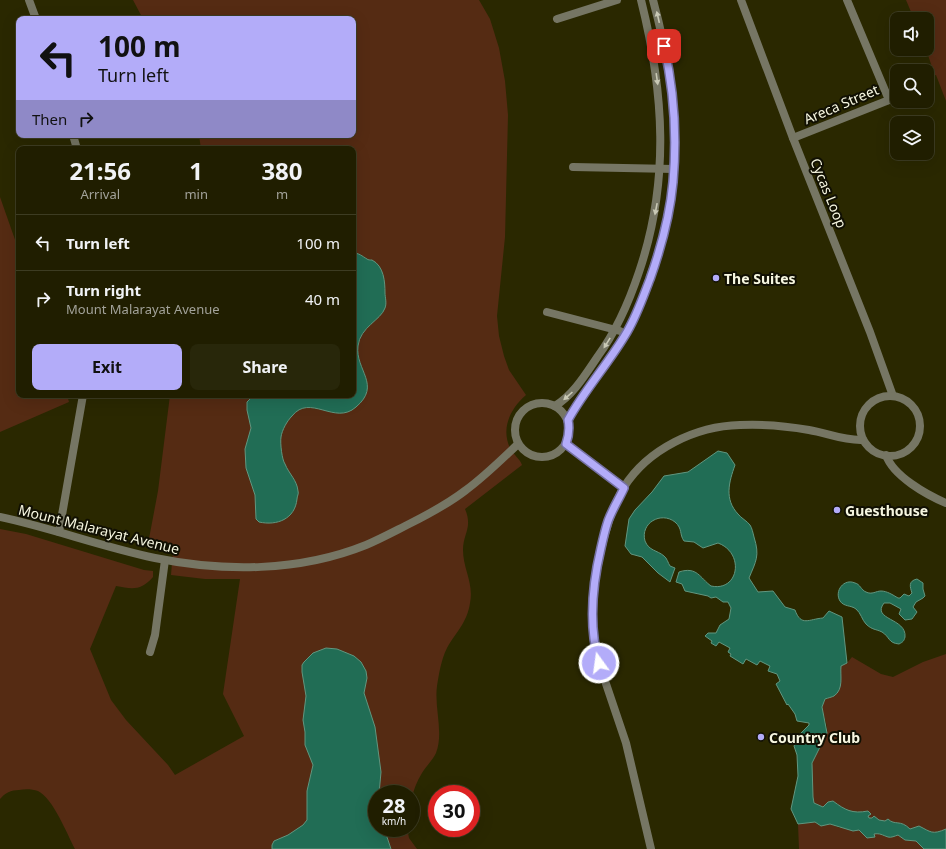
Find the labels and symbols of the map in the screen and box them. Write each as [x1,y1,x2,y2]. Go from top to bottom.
one-way arrow [654,11,660,23]
pin [647,29,681,63]
one-way arrow [654,73,660,85]
street label: Areca Street [801,80,881,128]
street label: Cycas Loop [806,155,852,231]
one-way arrow [652,203,658,215]
place label: The Suites [724,269,796,288]
marker: The Suites [711,273,721,283]
one-way arrow [603,337,610,349]
one-way arrow [563,391,573,401]
street label: Mount Malarayat Avenue [16,500,182,558]
place label: Guesthouse [845,501,928,520]
marker: Guesthouse [832,505,842,515]
position arrow [578,642,620,684]
place label: Country Club [769,728,860,747]
marker: Country Club [756,732,766,742]
speed limit sign: 30 [428,785,480,837]

